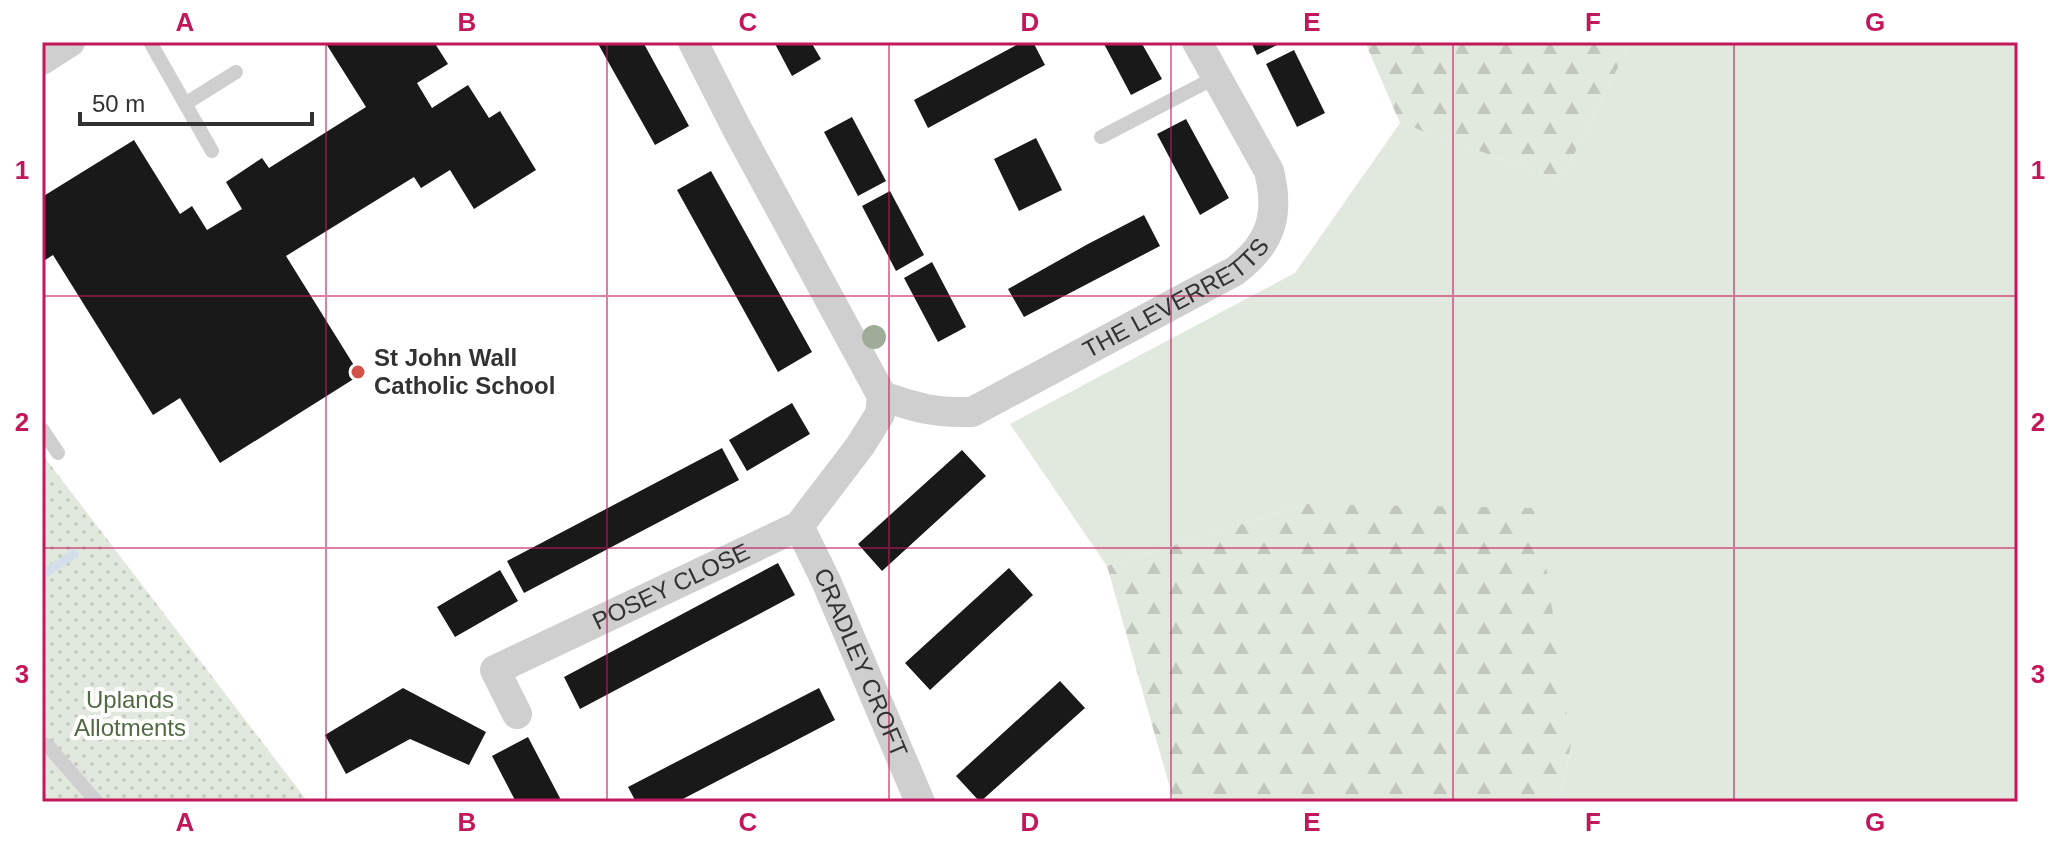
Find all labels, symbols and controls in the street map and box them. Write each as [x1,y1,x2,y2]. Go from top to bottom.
text: A [176,7,195,37]
text: B [458,7,476,37]
text: C [739,7,758,37]
text: D [1021,7,1039,37]
text: E [1303,7,1321,37]
text: F [1585,7,1601,37]
text: G [1865,7,1885,37]
scale bar [80,76,312,126]
text: 50 m [92,90,145,117]
text: 1 [15,155,29,185]
text: 1 [2031,155,2045,185]
street label: THE LEVERRETTS [1078,233,1274,363]
place label: St John Wall Catholic School [374,344,555,399]
marker: St John Wall Catholic School [349,363,367,381]
text: 2 [15,407,29,437]
text: 2 [2031,407,2045,437]
street label: POSEY CLOSE [588,537,754,635]
street label: CRADLEY CROFT [809,564,913,761]
text: 3 [15,659,29,689]
text: 3 [2031,659,2045,689]
park label: Uplands Allotments [74,686,186,741]
text: A [176,807,195,837]
text: B [458,807,476,837]
text: C [739,807,758,837]
text: D [1021,807,1039,837]
text: E [1303,807,1321,837]
text: F [1585,807,1601,837]
text: G [1865,807,1885,837]

